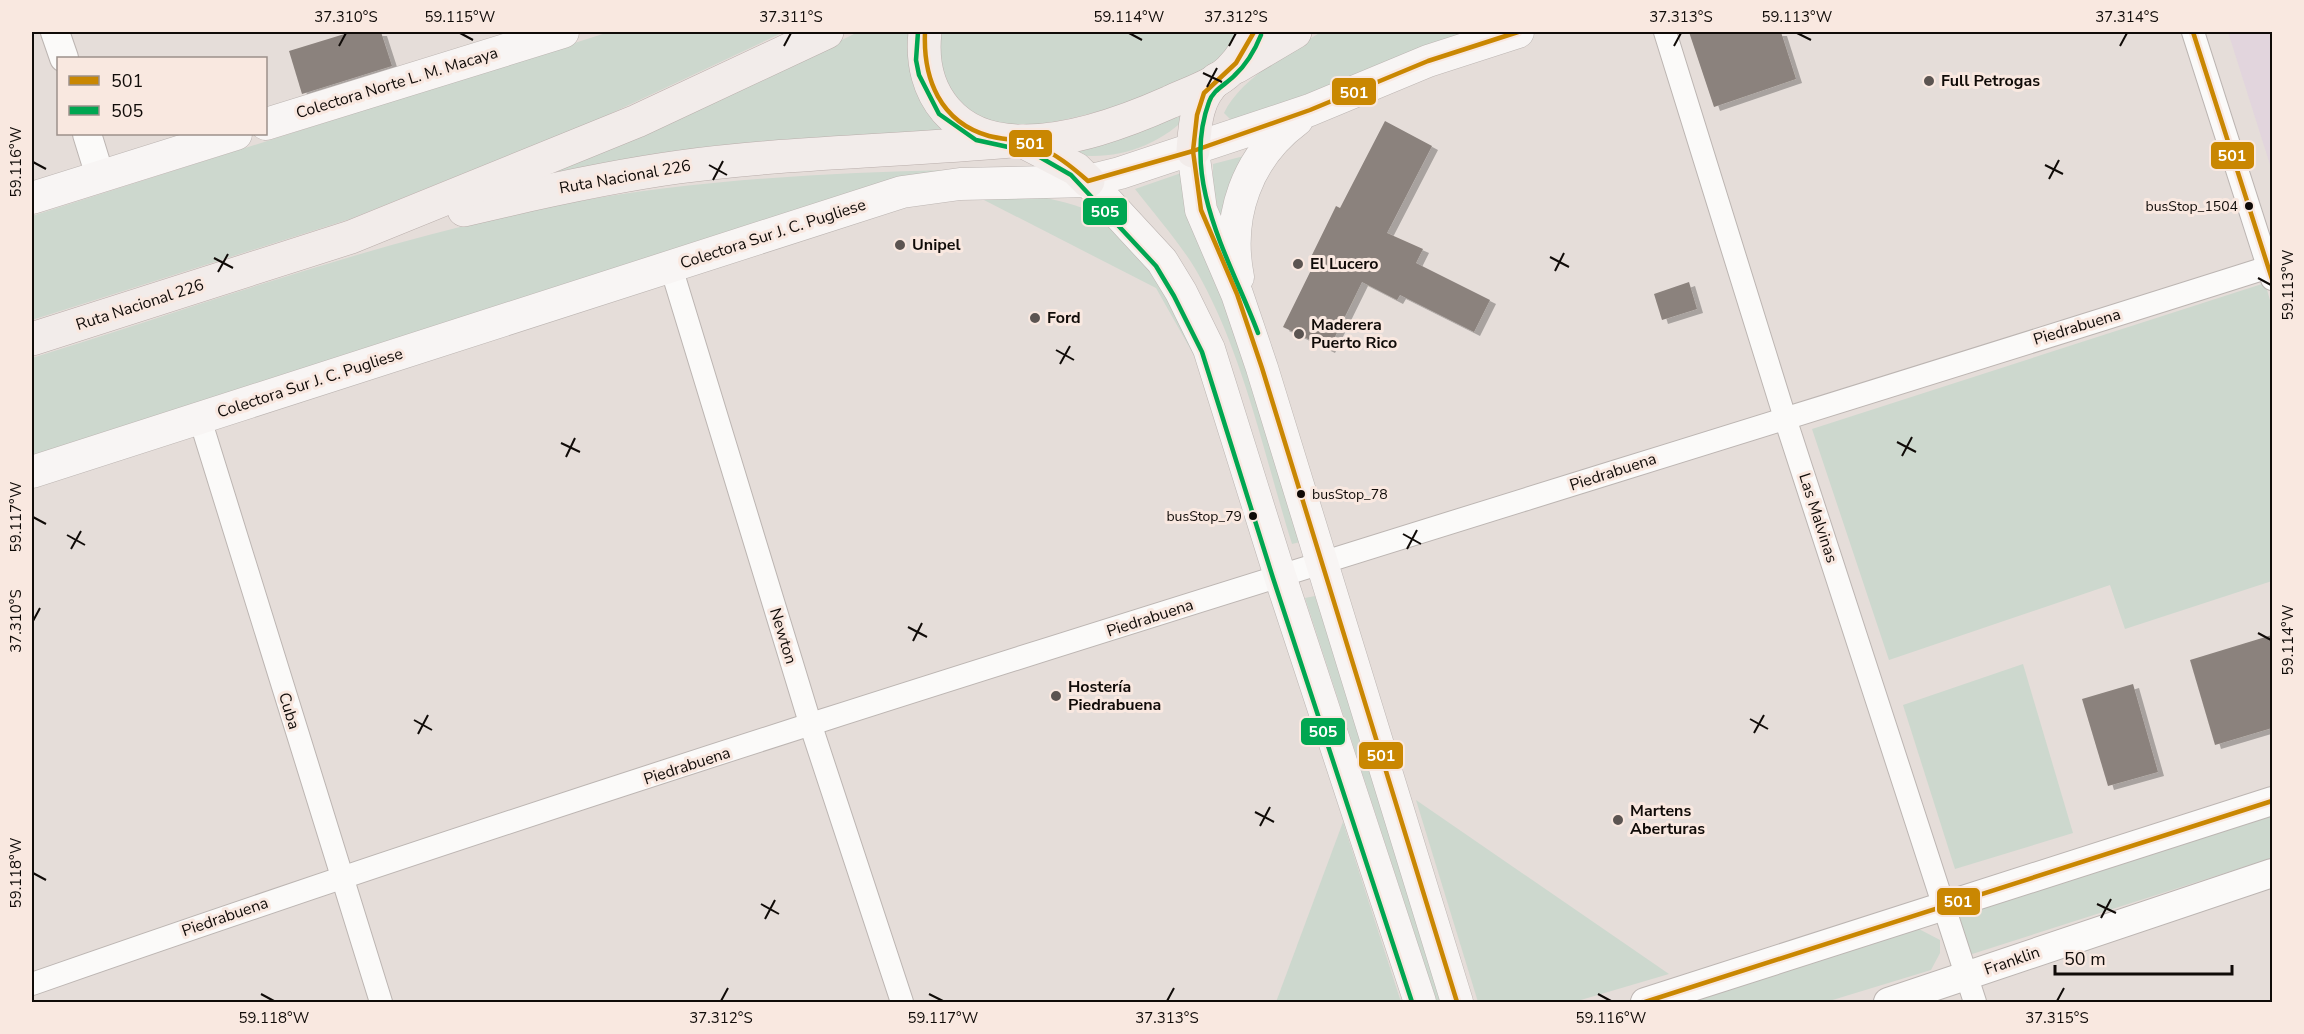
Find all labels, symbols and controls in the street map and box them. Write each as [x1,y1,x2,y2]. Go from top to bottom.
text: 37.310°S [314,7,378,27]
text: 59.115°W [425,7,496,27]
text: 37.311°S [759,7,823,27]
text: 59.114°W [1094,7,1165,27]
text: 37.312°S [1204,7,1268,27]
text: 37.313°S [1649,7,1713,27]
text: 59.113°W [1762,7,1833,27]
text: 37.314°S [2095,7,2159,27]
street label: Colectora Norte L. M. Macaya [293,42,501,124]
legend [57,57,267,135]
text: 501 [111,69,143,93]
place label: Full Petrogas [1941,70,2040,92]
marker: Full Petrogas [1922,74,1936,88]
line badge: 501 [1331,77,1377,106]
text: 501 [1340,82,1368,104]
text: 505 [111,99,143,123]
text: 59.116°W [6,126,26,197]
line badge: 501 [1008,129,1053,158]
text: 501 [1016,133,1044,155]
line badge: 501 [2210,141,2255,170]
text: 501 [2218,145,2246,167]
street label: Ruta Nacional 226 [557,155,693,199]
street label: Colectora Sur J. C. Pugliese [677,194,869,274]
line badge: 505 [1082,197,1128,226]
place label: busStop_1504 [2146,197,2238,216]
marker: busStop_1504 [2243,200,2255,212]
text: 505 [1091,201,1119,223]
place label: Unipel [912,234,961,256]
marker: Unipel [893,238,907,252]
text: 59.113°W [2278,249,2298,320]
place label: El Lucero [1310,253,1379,275]
marker: El Lucero [1291,257,1305,271]
street label: Ruta Nacional 226 [73,274,207,336]
street label: Piedrabuena [2031,303,2123,351]
place label: Ford [1047,307,1081,329]
marker: Ford [1028,311,1042,325]
place label: Maderera Puerto Rico [1311,314,1397,354]
marker: Maderera Puerto Rico [1292,327,1306,341]
street label: Colectora Sur J. C. Pugliese [214,343,406,423]
street label: Piedrabuena [1567,448,1659,496]
street label: Las Malvinas [1793,470,1843,566]
text: 59.117°W [6,481,26,552]
place label: busStop_78 [1312,485,1388,504]
marker: busStop_78 [1295,488,1307,500]
place label: busStop_79 [1166,507,1242,526]
marker: busStop_79 [1247,510,1259,522]
text: 37.310°S [6,589,26,653]
street label: Piedrabuena [1104,594,1196,642]
text: 59.114°W [2278,604,2298,675]
street label: Newton [764,605,802,667]
place label: Hostería Piedrabuena [1068,676,1161,716]
marker: Hostería Piedrabuena [1049,689,1063,703]
street label: Cuba [273,690,305,732]
line badge: 505 [1300,717,1346,746]
text: 505 [1309,721,1337,743]
line badge: 501 [1358,741,1404,770]
street label: Piedrabuena [641,742,733,790]
text: 501 [1367,745,1395,767]
place label: Martens Aberturas [1630,800,1705,840]
marker: Martens Aberturas [1611,813,1625,827]
text: 59.118°W [6,837,26,908]
line badge: 501 [1936,887,1981,916]
text: 501 [1944,891,1972,913]
street label: Piedrabuena [179,892,271,942]
scale bar [2055,938,2232,976]
street label: Franklin [1981,941,2043,981]
text: 50 m [2064,947,2106,971]
text: 59.118°W [239,1008,310,1028]
text: 37.312°S [689,1008,753,1028]
text: 59.117°W [908,1008,979,1028]
text: 37.313°S [1135,1008,1199,1028]
text: 59.116°W [1576,1008,1647,1028]
text: 37.315°S [2025,1008,2089,1028]

